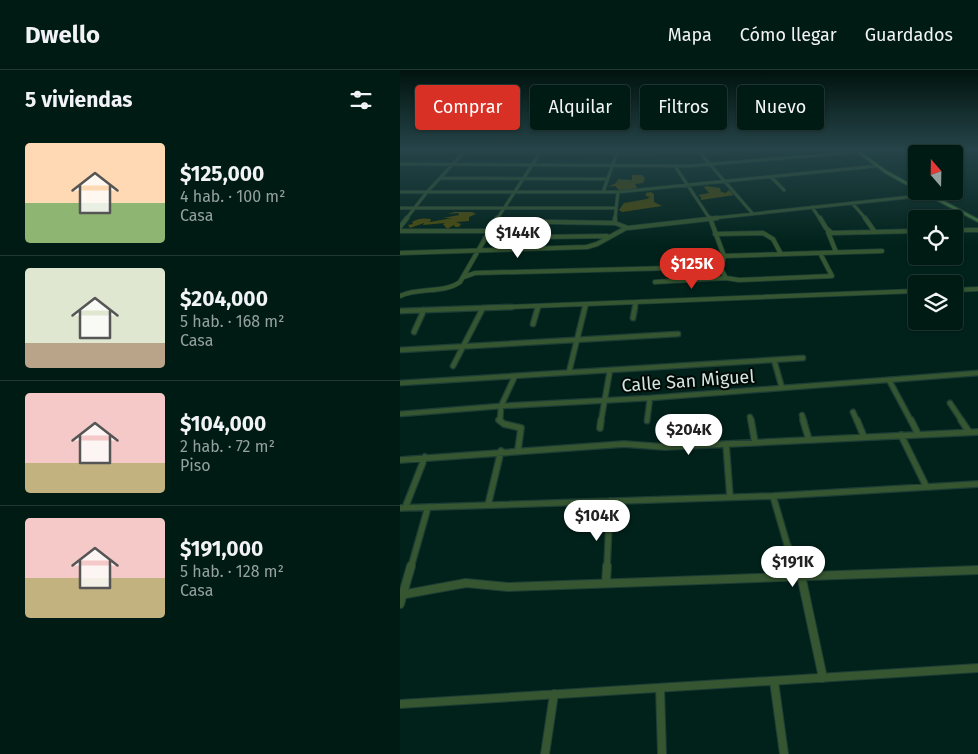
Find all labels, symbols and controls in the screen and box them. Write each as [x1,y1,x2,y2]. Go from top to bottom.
text: Dwello [25,21,100,49]
text: Mapa [668,24,712,46]
text: Cómo llegar [740,24,837,46]
text: Guardados [865,24,953,46]
chip: Comprar [415,85,520,130]
chip: Alquilar [530,85,630,130]
chip: Filtros [640,85,727,130]
chip: Nuevo [737,85,824,130]
icon: filters [347,86,375,114]
text: 5 viviendas [25,87,132,113]
north arrow [908,145,962,200]
map controls [908,145,963,330]
text: $125,000 [180,161,264,187]
icon: home [65,163,125,223]
text: 4 hab. · 100 m² [180,187,285,206]
text: Casa [180,206,213,225]
button: locate [908,210,963,265]
pin: $144K [483,216,553,259]
text: $144K [496,223,540,242]
pin: $125K [657,248,727,290]
text: $125K [671,254,713,273]
button: layers [908,275,963,330]
text: $204,000 [180,286,268,312]
icon: home [65,288,125,348]
text: 5 hab. · 168 m² [180,312,284,331]
text: Casa [180,331,213,350]
street label: Calle San Miguel [621,365,755,397]
text: $104,000 [180,411,266,437]
icon: home [65,413,125,473]
pin: $204K [654,414,724,456]
text: $204K [666,420,712,439]
text: 2 hab. · 72 m² [180,437,275,456]
text: Piso [180,456,211,475]
pin: $104K [562,500,632,542]
text: $104K [575,506,619,525]
text: $191,000 [180,536,263,562]
icon: home [65,538,125,598]
pin: $191K [758,546,828,588]
text: $191K [772,552,814,571]
text: 5 hab. · 128 m² [180,562,284,581]
text: Casa [180,581,213,600]

